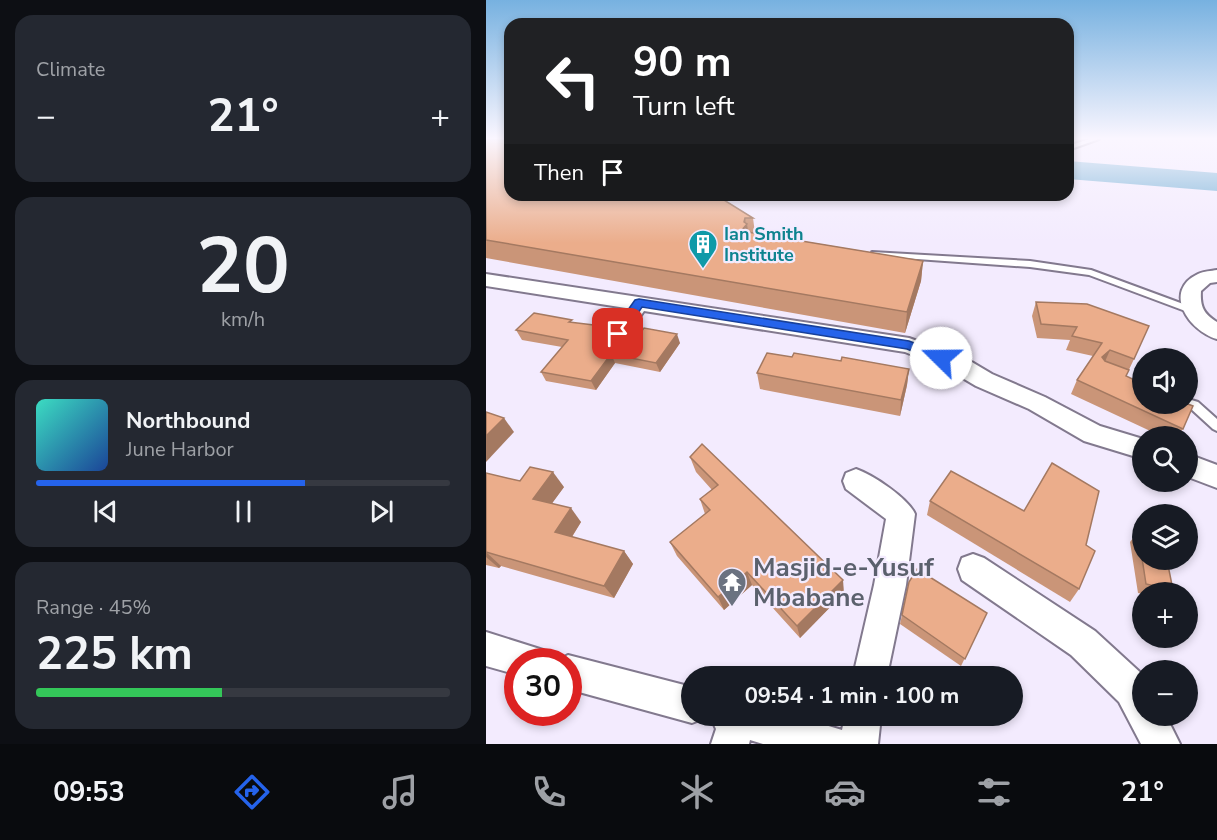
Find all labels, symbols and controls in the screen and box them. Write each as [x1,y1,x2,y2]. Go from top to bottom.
text: 90 m [633,34,732,91]
icon: left [534,42,612,120]
text: Climate [36,56,105,83]
text: 21° [207,86,279,147]
text: Turn left [633,88,734,125]
text: − [36,94,56,139]
text: + [430,94,450,139]
icon: arrive [596,156,629,189]
text: Then [534,158,584,188]
text: 20 [196,213,290,320]
place label: Ian Smith Institute [724,222,803,267]
building icon: Ian Smith Institute [687,228,719,270]
text: km/h [221,306,265,333]
pin [592,308,643,359]
icon: arrive [601,317,634,350]
position arrow [909,326,973,390]
map controls [1132,348,1198,726]
button: sound [1132,348,1198,414]
text: Northbound [126,406,250,436]
button: search [1132,426,1198,492]
text: June Harbor [126,436,234,463]
icon: previous [89,495,122,528]
icon: pause [227,495,260,528]
icon: next [365,495,398,528]
button: layers [1132,504,1198,570]
place label: Masjid-e-Yusuf Mbabane [753,550,934,615]
temple icon: Masjid-e-Yusuf Mbabane [716,566,748,608]
button: + [1132,582,1198,648]
text: Range · 45% [36,594,151,621]
text: 225 km [36,624,193,685]
speed limit sign: 30 [504,648,582,726]
button: − [1132,660,1198,726]
text: 09:54 · 1 min · 100 m [745,681,959,711]
icon: directions [231,771,273,813]
icon: music [379,771,421,813]
icon: phone [528,771,570,813]
icon: climate [676,771,718,813]
icon: car [824,771,866,813]
icon: filters [973,771,1015,813]
text: 09:53 [53,774,125,811]
text: 21° [1121,774,1164,811]

